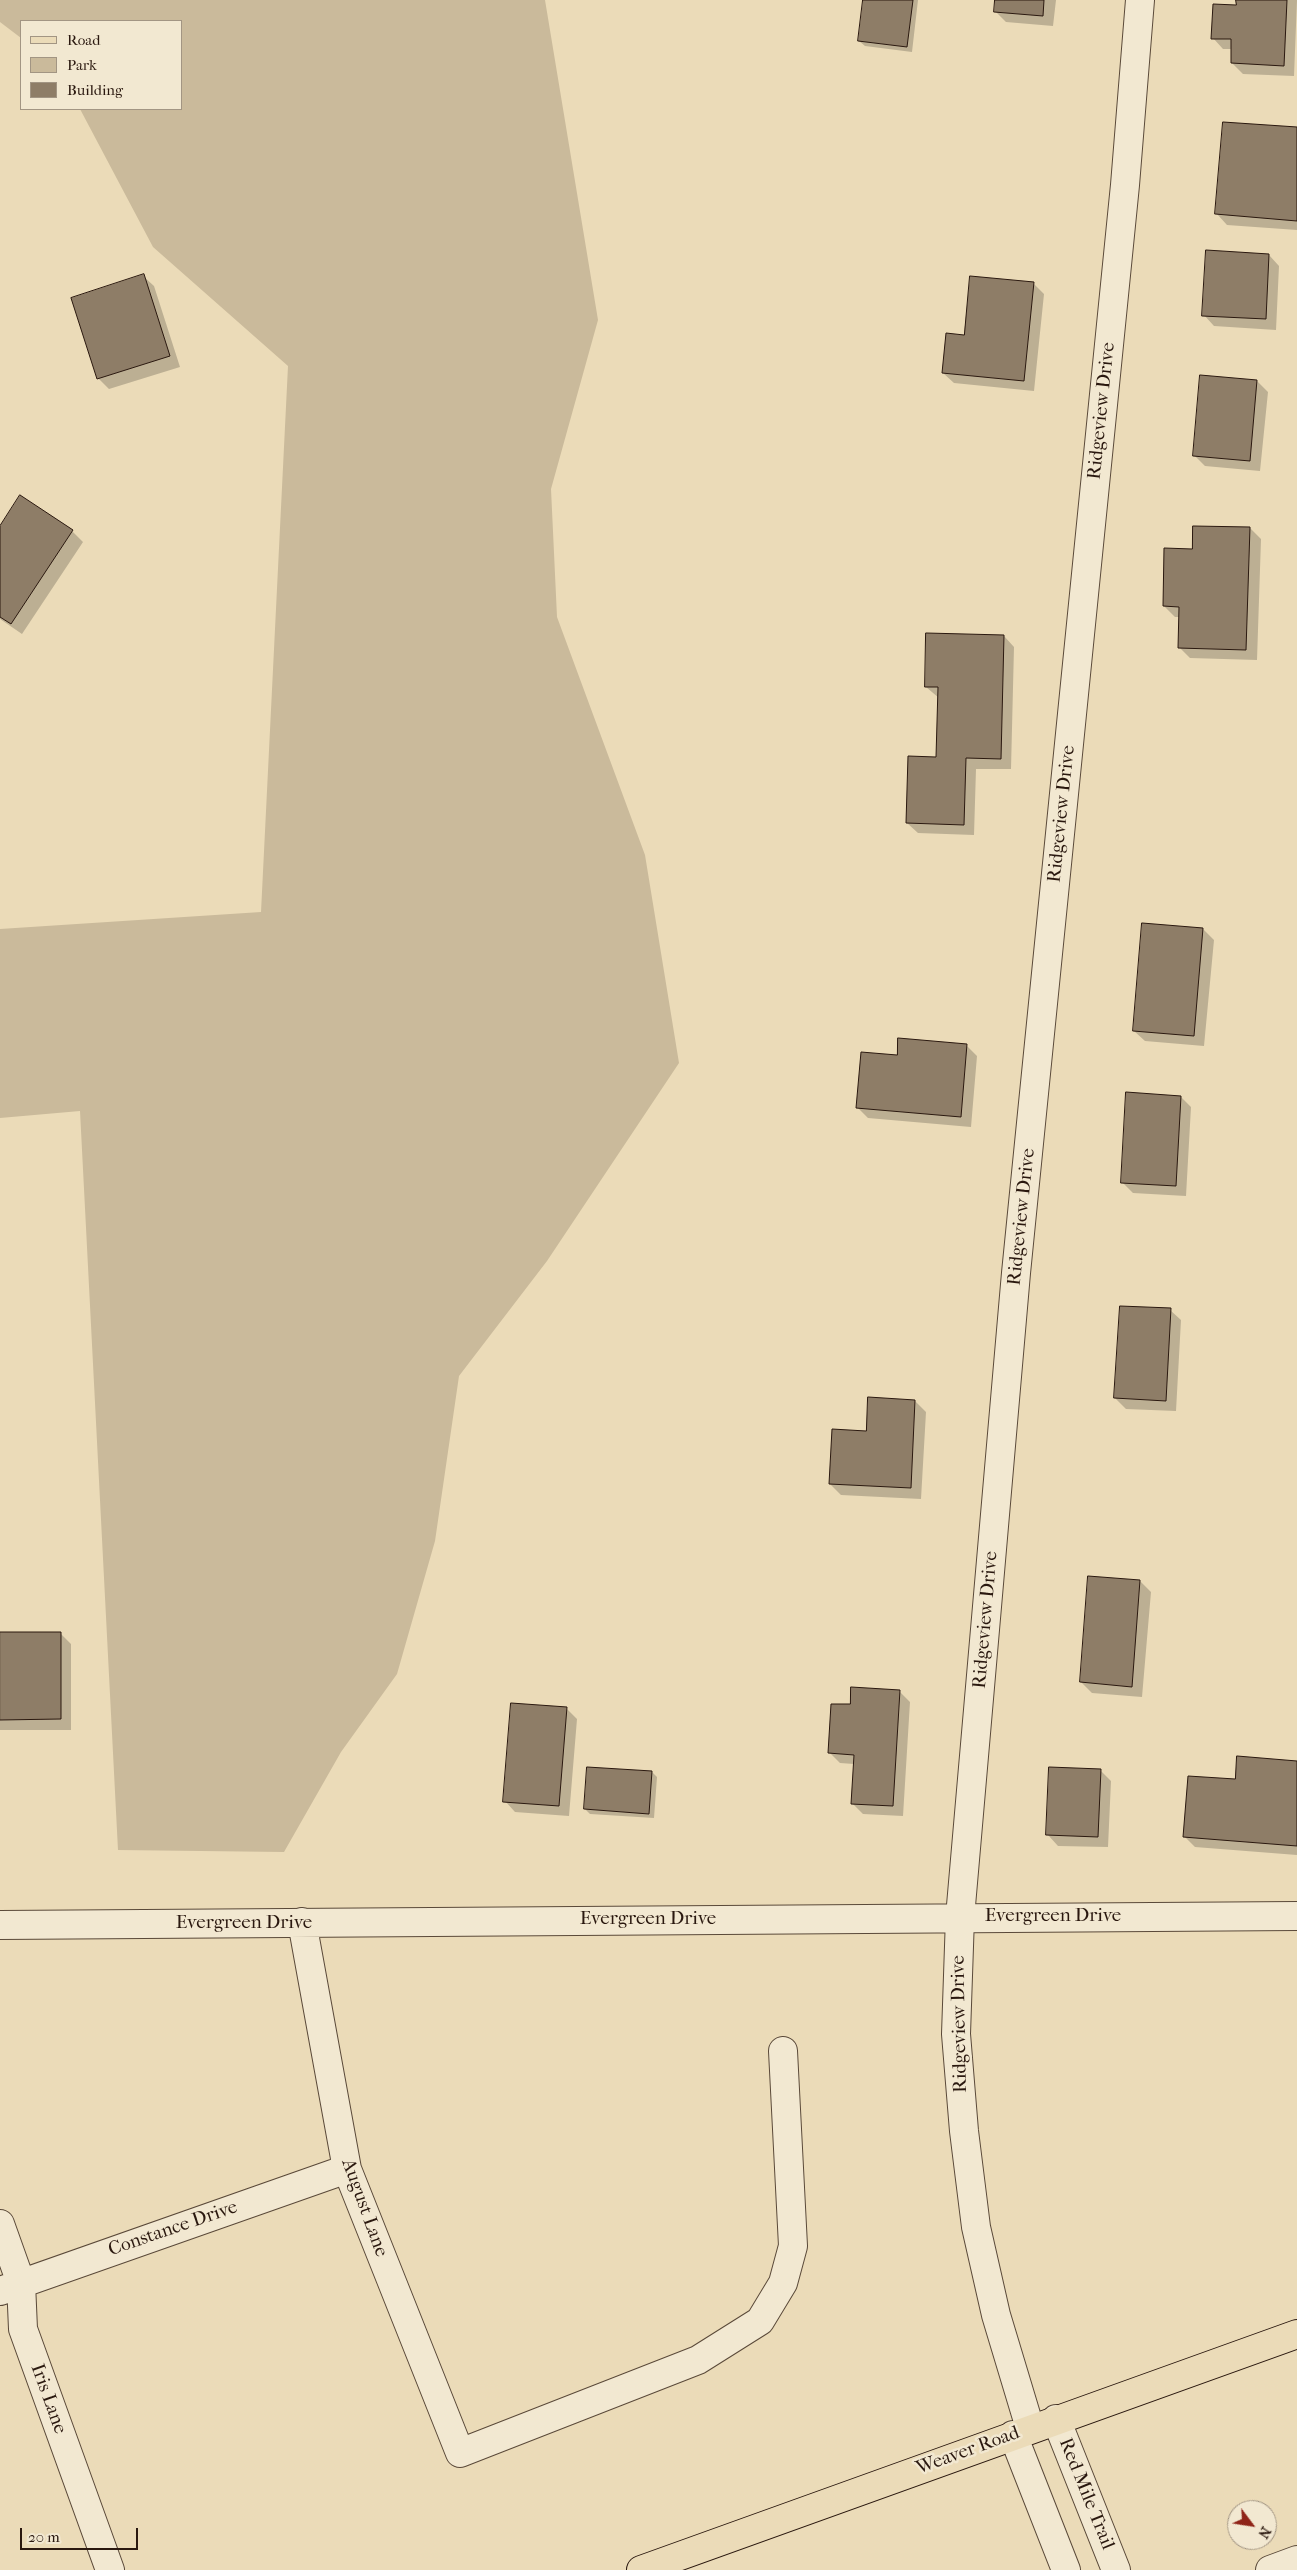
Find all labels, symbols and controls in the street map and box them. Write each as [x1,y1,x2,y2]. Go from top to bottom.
legend [20,20,182,110]
text: Road [67,31,100,49]
text: Park [67,56,97,74]
text: Building [67,81,123,99]
street label: Ridgeview Drive [1083,341,1121,481]
street label: Ridgeview Drive [1043,744,1081,884]
street label: Ridgeview Drive [1003,1147,1041,1287]
street label: Ridgeview Drive [969,1550,1003,1690]
street label: Evergreen Drive [985,1905,1121,1927]
street label: Evergreen Drive [580,1908,716,1930]
street label: Evergreen Drive [176,1912,312,1934]
street label: Ridgeview Drive [947,1955,973,2093]
street label: August Lane [336,2156,392,2260]
street label: Constance Drive [105,2196,241,2262]
street label: Iris Lane [25,2361,71,2437]
street label: Weaver Road [913,2422,1023,2480]
street label: Red Mile Trail [1053,2435,1119,2553]
north arrow [1227,2500,1277,2550]
scale bar [22,2518,140,2550]
text: N [1254,2524,1274,2541]
text: 20 m [28,2528,60,2546]

